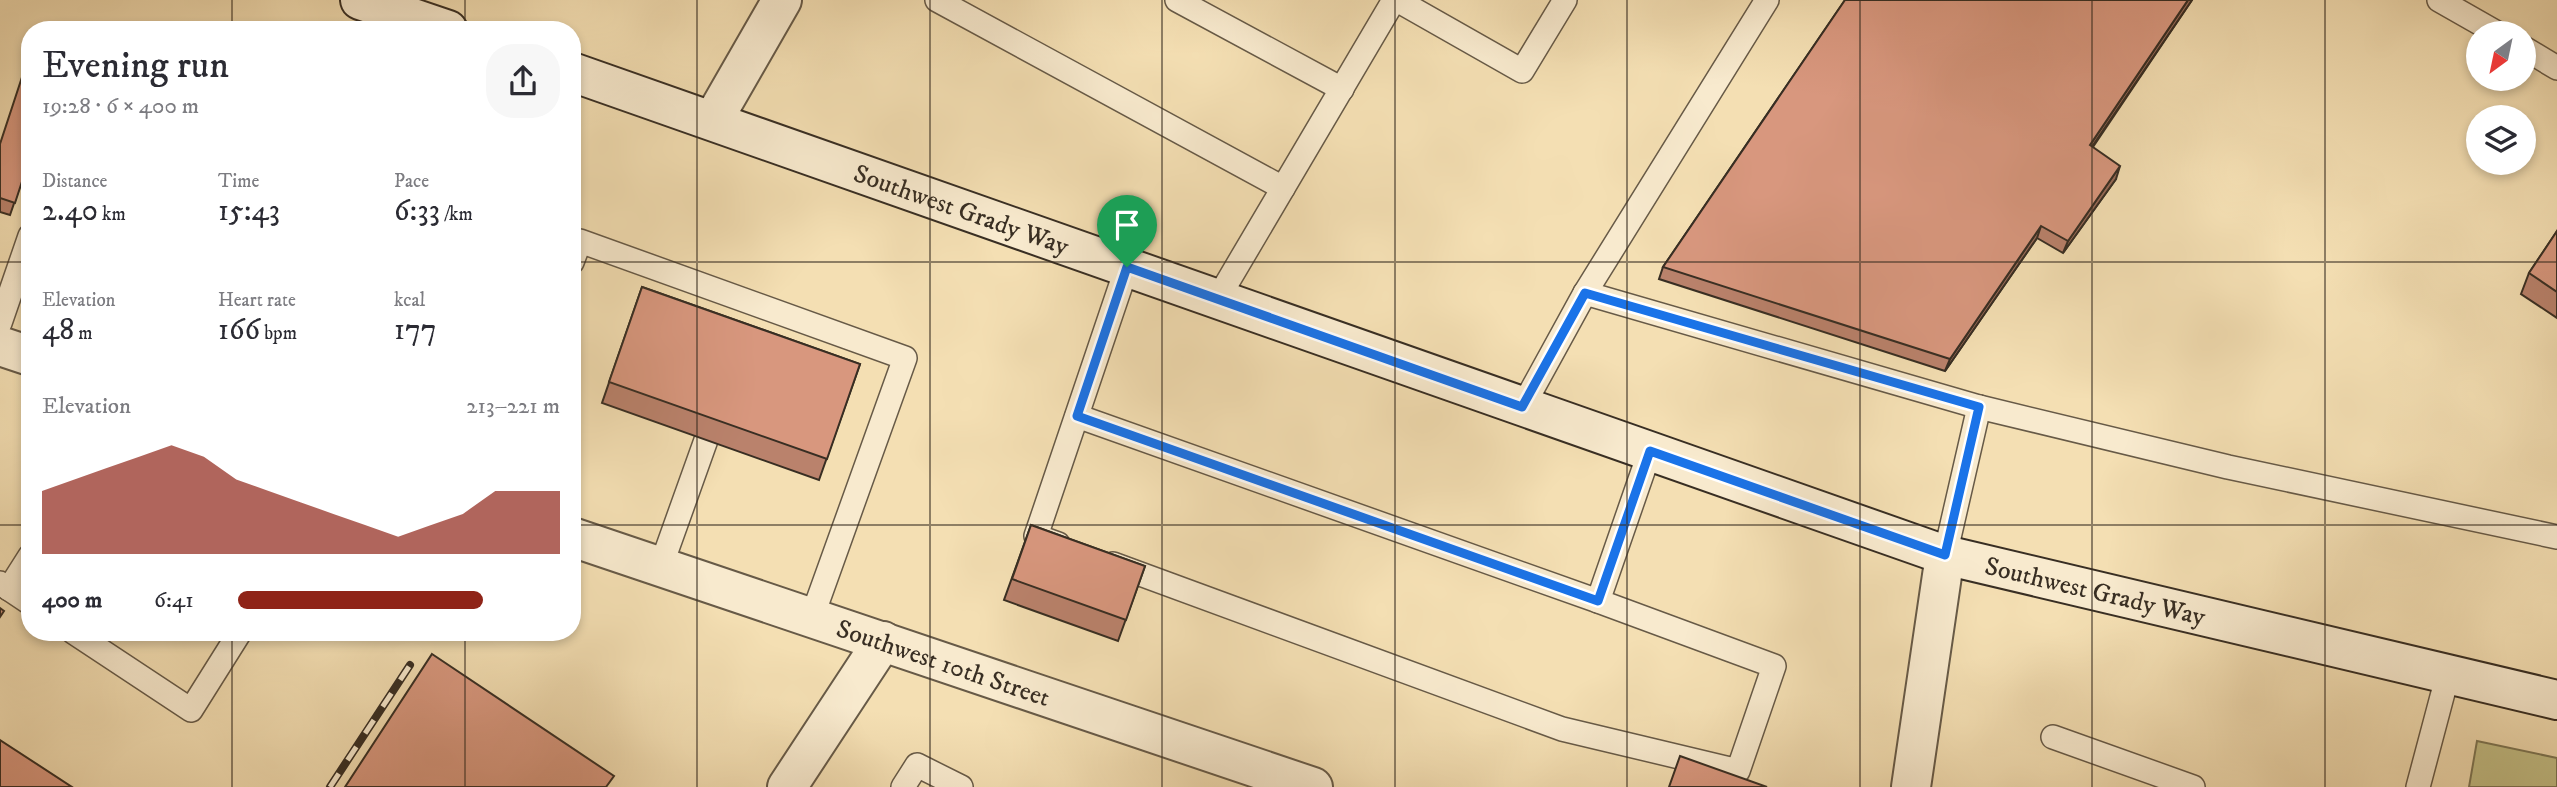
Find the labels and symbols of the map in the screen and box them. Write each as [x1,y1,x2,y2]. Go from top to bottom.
north arrow [2466,21,2536,91]
street label: Southwest Grady Way [849,157,1074,264]
pin [1097,195,1157,267]
street label: Southwest Grady Way [1981,550,2209,634]
street label: Southwest 10th Street [832,612,1054,715]

